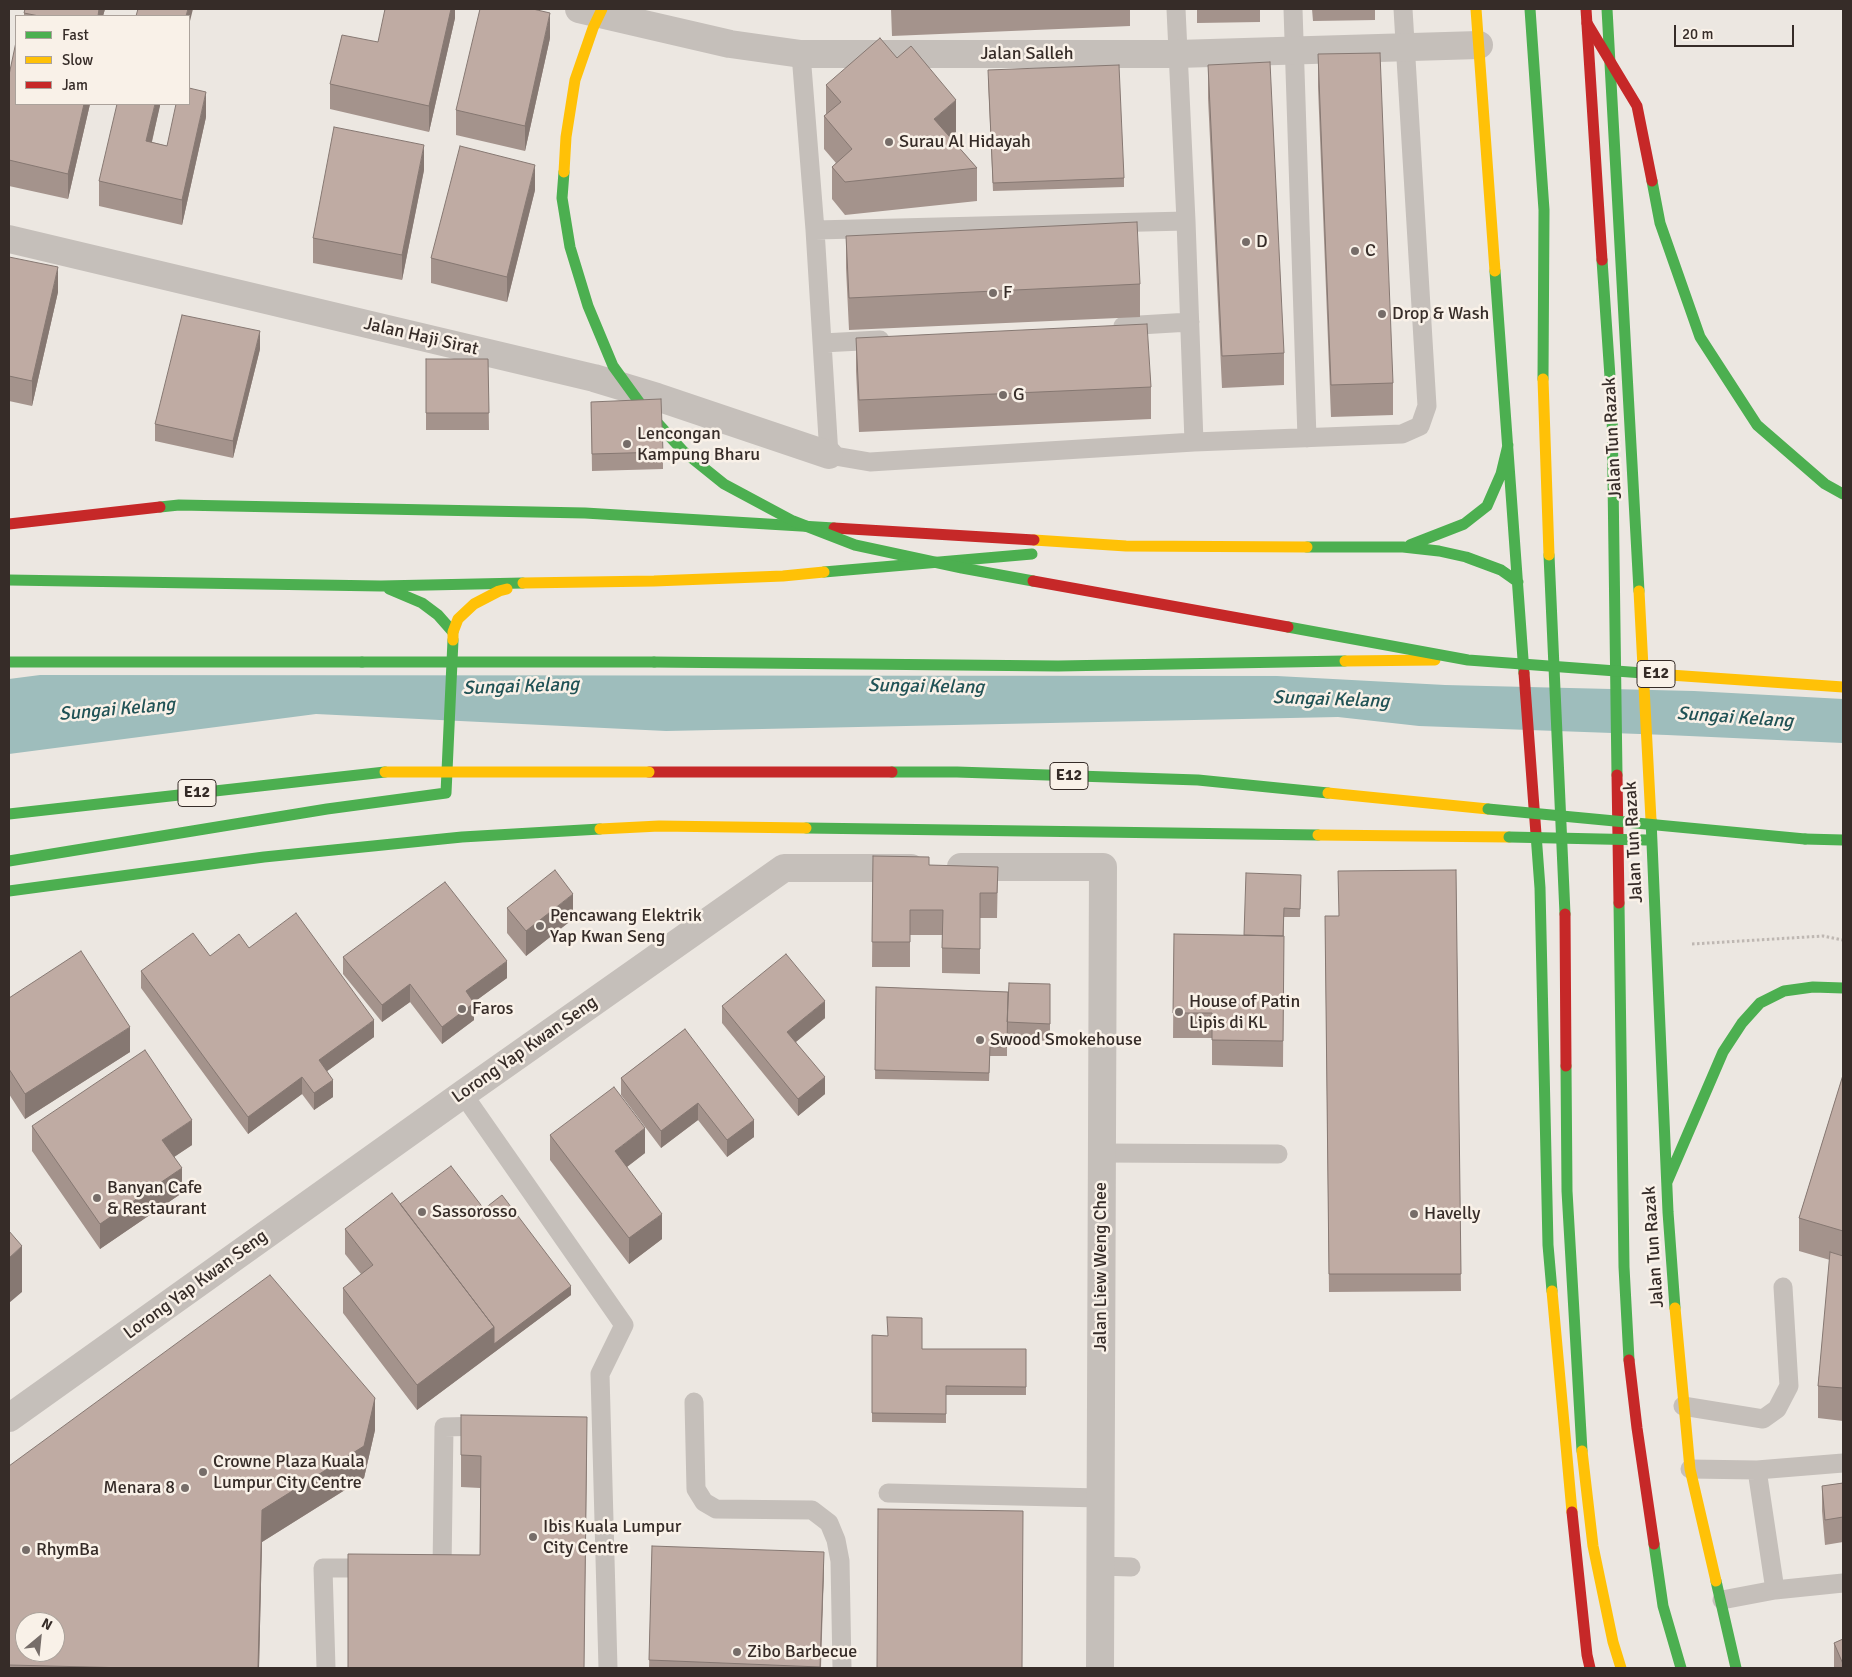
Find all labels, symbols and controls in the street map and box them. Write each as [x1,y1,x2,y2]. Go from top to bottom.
legend [15,15,190,105]
scale bar [1677,15,1797,47]
text: 20 m [1682,25,1713,43]
text: Fast [62,26,89,44]
street label: Jalan Salleh [980,43,1074,65]
text: Slow [62,51,93,69]
text: Jam [62,76,88,94]
place label: Surau Al Hidayah [899,131,1031,153]
marker: Surau Al Hidayah [883,136,895,148]
place label: D [1256,231,1268,253]
marker: D [1240,236,1252,248]
place label: C [1365,240,1376,262]
marker: C [1349,245,1361,257]
place label: F [1003,282,1012,304]
marker: F [987,287,999,299]
place label: Drop & Wash [1392,303,1489,325]
marker: Drop & Wash [1376,308,1388,320]
street label: Jalan Haji Sirat [362,313,480,361]
street label: Jalan Tun Razak [1599,377,1627,499]
place label: G [1013,384,1025,406]
marker: G [997,389,1009,401]
place label: Lencongan Kampung Bharu [637,423,760,466]
marker: Lencongan Kampung Bharu [621,438,633,450]
road number: E12 [1637,661,1675,688]
water label: Sungai Kelang [462,674,580,700]
water label: Sungai Kelang [868,675,984,699]
water label: Sungai Kelang [1272,687,1390,713]
water label: Sungai Kelang [58,694,176,726]
water label: Sungai Kelang [1676,703,1794,733]
road number: E12 [1050,762,1088,789]
road number: E12 [178,780,216,806]
street label: Jalan Tun Razak [1620,781,1648,903]
place label: Pencawang Elektrik Yap Kwan Seng [550,905,702,948]
marker: Pencawang Elektrik Yap Kwan Seng [534,920,546,932]
place label: House of Patin Lipis di KL [1189,991,1300,1034]
street label: Lorong Yap Kwan Seng [448,992,602,1108]
place label: Faros [472,998,513,1020]
marker: Faros [456,1003,468,1015]
marker: House of Patin Lipis di KL [1173,1006,1185,1018]
place label: Swood Smokehouse [990,1029,1142,1051]
marker: Swood Smokehouse [974,1034,986,1046]
place label: Banyan Cafe & Restaurant [107,1177,207,1220]
street label: Jalan Liew Weng Chee [1090,1182,1112,1352]
street label: Jalan Tun Razak [1639,1185,1669,1309]
marker: Banyan Cafe & Restaurant [91,1192,103,1204]
place label: Sassorosso [432,1201,517,1223]
place label: Havelly [1424,1203,1481,1225]
marker: Sassorosso [416,1206,428,1218]
marker: Havelly [1408,1208,1420,1220]
street label: Lorong Yap Kwan Seng [120,1226,272,1344]
place label: Crowne Plaza Kuala Lumpur City Centre [213,1451,365,1494]
marker: Crowne Plaza Kuala Lumpur City Centre [197,1466,209,1478]
place label: Menara 8 [103,1477,175,1499]
marker: Menara 8 [179,1482,191,1494]
place label: Ibis Kuala Lumpur City Centre [543,1516,681,1558]
marker: Ibis Kuala Lumpur City Centre [527,1531,539,1543]
place label: RhymBa [36,1539,99,1561]
marker: RhymBa [20,1544,32,1556]
north arrow [15,1612,65,1662]
text: N [39,1614,55,1634]
place label: Zibo Barbecue [747,1641,857,1663]
marker: Zibo Barbecue [731,1646,743,1658]

